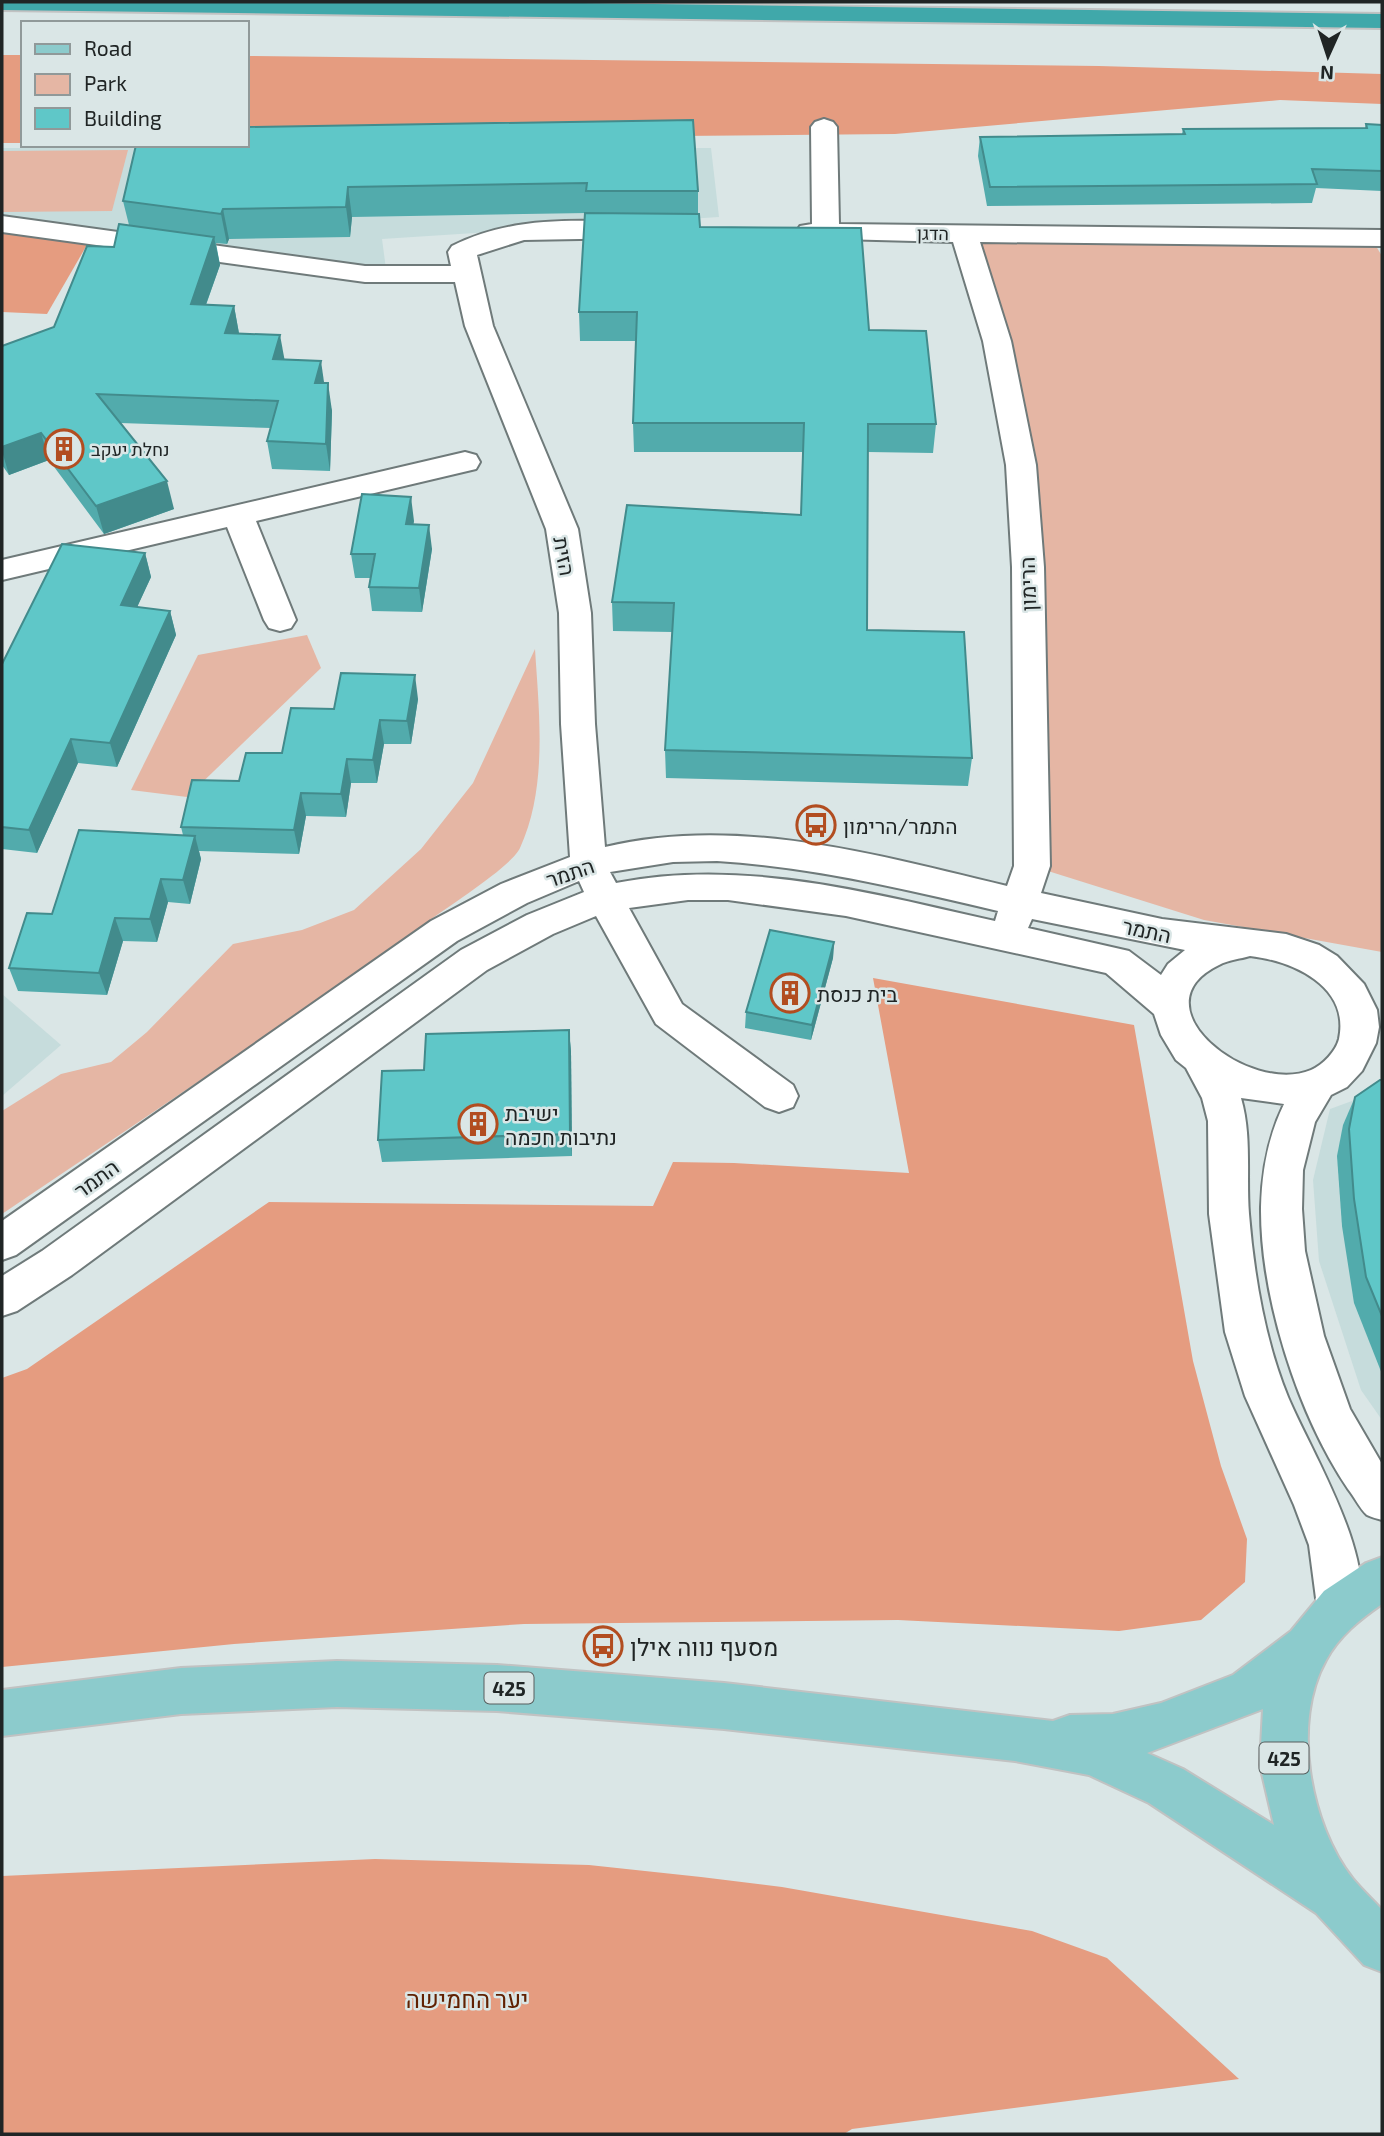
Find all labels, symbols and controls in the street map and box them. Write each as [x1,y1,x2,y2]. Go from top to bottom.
legend [21,21,248,147]
north arrow [1293,21,1363,91]
text: Road [84,35,132,60]
text: N [1320,62,1335,85]
text: Park [84,70,127,95]
text: Building [84,105,162,130]
street label: הדגן [917,222,949,244]
building icon: נחלת יעקב [43,428,85,470]
place label: נחלת יעקב [91,438,169,460]
street label: הזית [549,535,581,577]
street label: הרימון [1014,556,1040,612]
bus stop icon: התמר/הרימון [795,804,837,846]
place label: התמר/הרימון [843,813,957,838]
street label: התמר [543,852,597,892]
street label: התמר [1120,913,1174,947]
building icon: בית כנסת [769,972,811,1014]
place label: בית כנסת [817,981,898,1006]
place label: ישיבת נתיבות חכמה [505,1100,617,1149]
building icon: ישיבת נתיבות חכמה [457,1103,499,1145]
street label: התמר [69,1153,123,1203]
bus stop icon: מסעף נווה אילן [582,1625,624,1667]
place label: מסעף נווה אילן [630,1632,778,1661]
road number: 425 [484,1672,534,1704]
road number: 425 [1260,1742,1308,1774]
park label: יער החמישה [406,1984,528,2013]

